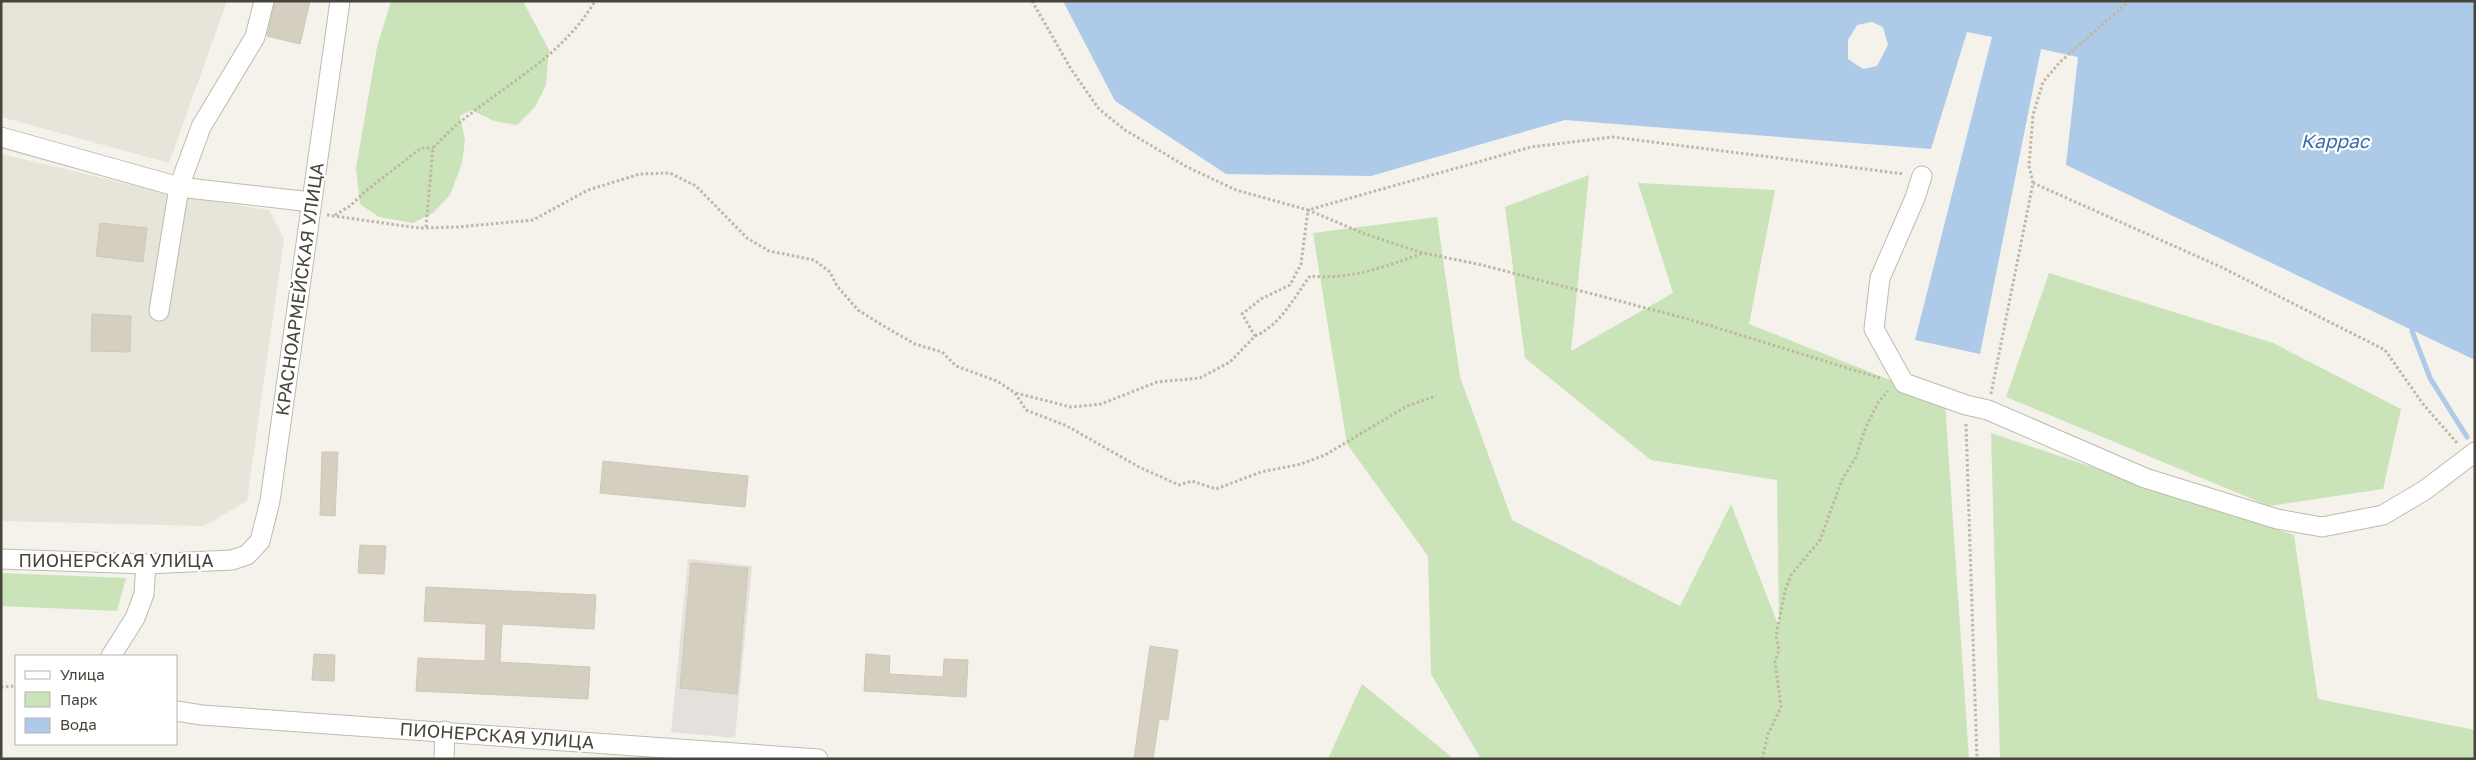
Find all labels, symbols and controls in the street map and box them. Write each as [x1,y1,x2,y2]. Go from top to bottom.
water label: Каррас [2301,129,2371,152]
street label: КРАСНОАРМЕЙСКАЯ УЛИЦА [270,161,328,417]
street label: ПИОНЕРСКАЯ УЛИЦА [19,549,213,571]
legend [15,655,178,745]
text: Улица [60,665,105,683]
text: Парк [60,690,98,708]
text: Вода [60,715,97,733]
street label: ПИОНЕРСКАЯ УЛИЦА [399,717,595,753]

